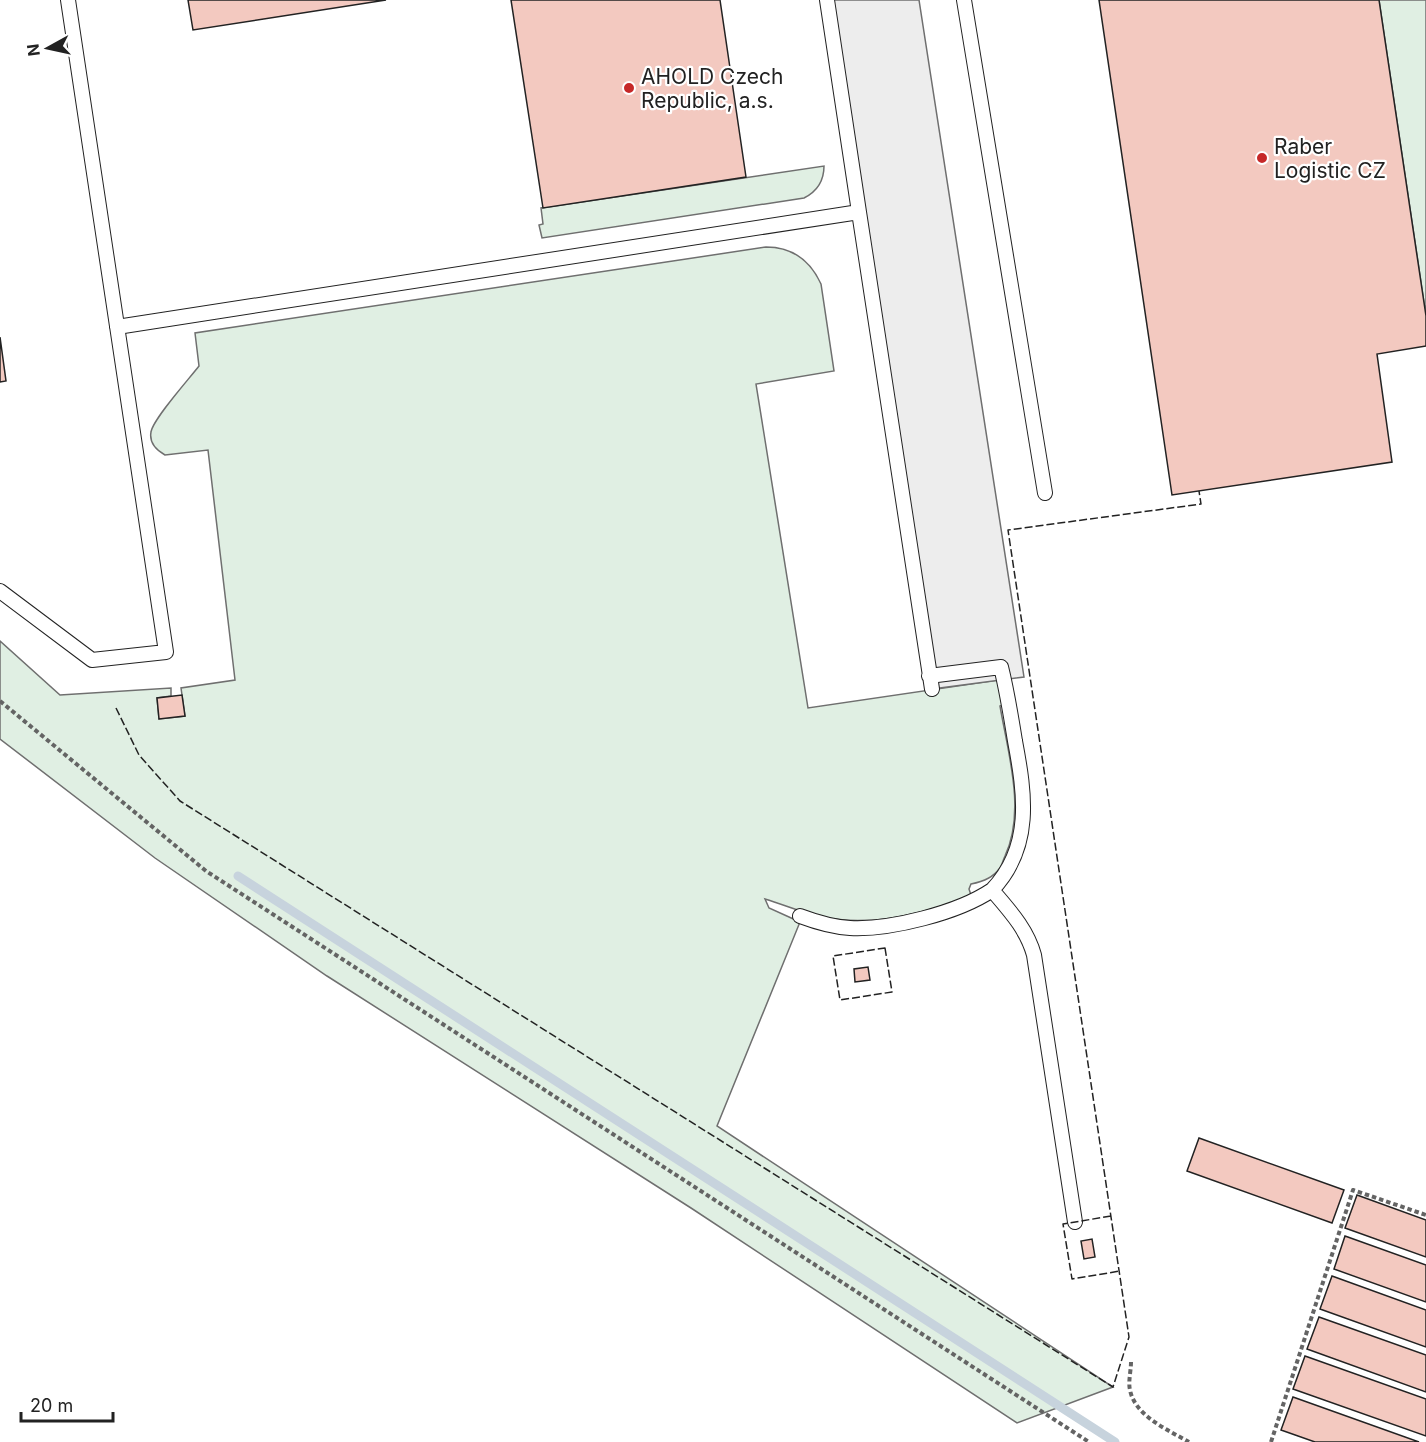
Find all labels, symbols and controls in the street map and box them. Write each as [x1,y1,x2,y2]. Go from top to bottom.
north arrow [18,18,78,78]
text: N [22,43,44,58]
place label: AHOLD Czech Republic, a.s. [641,64,783,113]
marker: AHOLD Czech Republic, a.s. [622,81,636,95]
place label: Raber Logistic CZ [1274,134,1386,183]
marker: Raber Logistic CZ [1255,151,1269,165]
scale bar [21,1385,112,1423]
text: 20 m [30,1395,73,1416]

